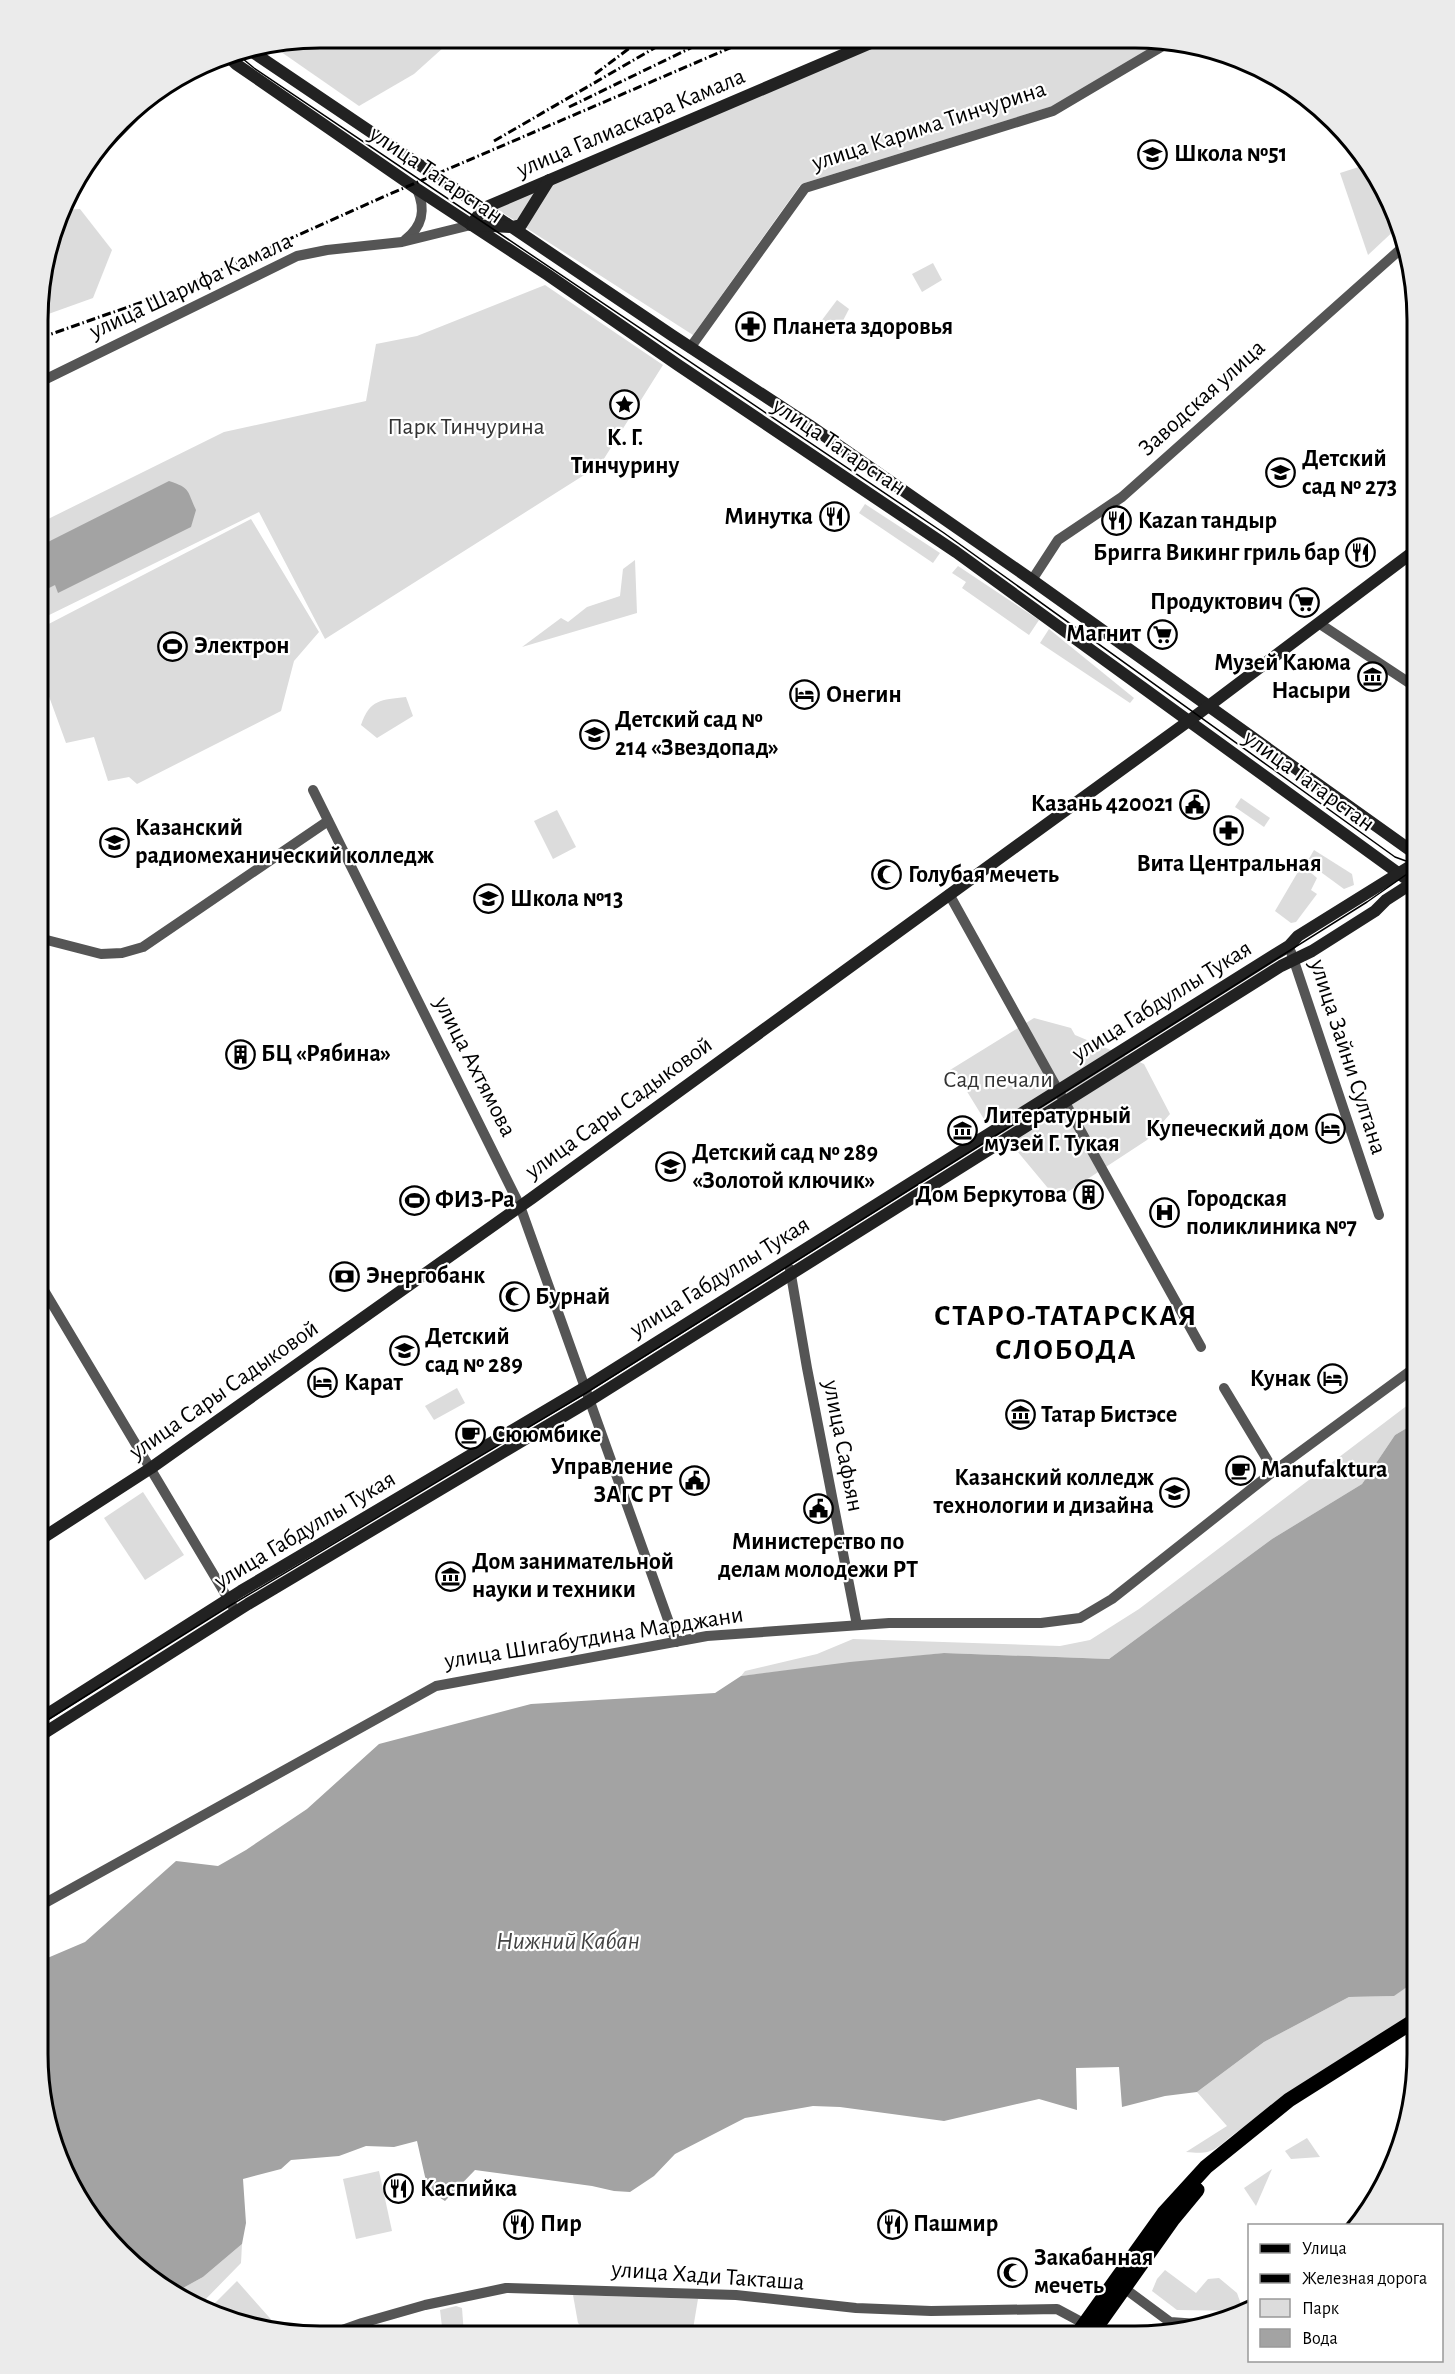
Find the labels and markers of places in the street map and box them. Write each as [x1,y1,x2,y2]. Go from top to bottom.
school or university icon: Школа №51 [1137,138,1169,170]
place label: Школа №51 [1174,142,1287,166]
pharmacy icon: Планета здоровья [735,311,767,343]
place label: Планета здоровья [772,315,953,339]
place icon: К. Г. Тинчурину [609,389,641,421]
place label: К. Г. Тинчурину [571,426,679,478]
place label: Детский сад № 273 [1302,447,1397,499]
school or university icon: Детский сад № 273 [1265,457,1297,489]
restaurant icon: Минутка [818,501,850,533]
place label: Минутка [724,505,813,529]
restaurant icon: Kazan тандыр [1101,505,1133,537]
place label: Kazan тандыр [1138,509,1277,533]
restaurant icon: Бригга Викинг гриль бар [1345,537,1377,569]
place label: Бригга Викинг гриль бар [1093,541,1340,565]
supermarket icon: Продуктович [1288,586,1320,618]
place label: Продуктович [1150,590,1283,614]
supermarket icon: Магнит [1146,618,1178,650]
place label: Магнит [1066,622,1142,646]
sports icon: Электрон [157,630,189,662]
place label: Электрон [194,634,290,658]
place label: Музей Каюма Насыри [1214,651,1351,703]
museum icon: Музей Каюма Насыри [1356,661,1388,693]
hotel icon: Онегин [789,679,821,711]
place label: Онегин [826,683,902,707]
place label: Детский сад № 214 «Звездопад» [615,708,779,760]
school or university icon: Детский сад № 214 «Звездопад» [578,718,610,750]
public building icon: Казань 420021 [1179,788,1211,820]
place label: Казань 420021 [1031,792,1174,816]
pharmacy icon: Вита Центральная [1213,815,1245,847]
place label: Казанский радиомеханический колледж [135,816,434,868]
school or university icon: Казанский радиомеханический колледж [98,826,130,858]
place label: Вита Центральная [1136,852,1322,876]
mosque icon: Голубая мечеть [871,859,903,891]
place label: Голубая мечеть [908,863,1059,887]
school or university icon: Школа №13 [473,883,505,915]
place label: Школа №13 [510,887,623,911]
building icon: БЦ «Рябина» [224,1038,256,1070]
place label: БЦ «Рябина» [261,1042,391,1066]
place label: Литературный музей Г. Тукая [984,1104,1131,1156]
hotel icon: Купеческий дом [1314,1113,1346,1145]
museum icon: Литературный музей Г. Тукая [947,1114,979,1146]
place label: Купеческий дом [1146,1117,1309,1141]
place label: Детский сад № 289 «Золотой ключик» [692,1141,878,1193]
school or university icon: Детский сад № 289 «Золотой ключик» [655,1151,687,1183]
building icon: Дом Беркутова [1072,1179,1104,1211]
place label: Дом Беркутова [915,1183,1067,1207]
sports icon: ФИЗ-Ра [398,1184,430,1216]
place label: Городская поликлиника №7 [1186,1187,1357,1239]
place label: ФИЗ-Ра [435,1188,515,1212]
hospital icon: Городская поликлиника №7 [1149,1197,1181,1229]
bank icon: Энергобанк [329,1260,361,1292]
place label: Энергобанк [366,1264,485,1288]
mosque icon: Бурнай [498,1281,530,1313]
place label: Бурнай [535,1285,610,1309]
place label: Детский сад № 289 [425,1325,523,1377]
school or university icon: Детский сад № 289 [388,1335,420,1367]
hotel icon: Кунак [1316,1363,1348,1395]
hotel icon: Карат [307,1367,339,1399]
place label: Кунак [1250,1367,1311,1391]
place label: Карат [344,1371,404,1395]
museum icon: Татар Бистэсе [1004,1399,1036,1431]
place label: Татар Бистэсе [1041,1403,1177,1427]
cafe icon: Сююмбике [455,1419,487,1451]
place label: Сююмбике [492,1423,601,1447]
cafe icon: Manufaktura [1224,1454,1256,1486]
place label: Управление ЗАГС РТ [551,1455,673,1507]
place label: Manufaktura [1261,1458,1388,1482]
public building icon: Управление ЗАГС РТ [678,1465,710,1497]
place label: Казанский колледж технологии и дизайна [933,1466,1154,1518]
school or university icon: Казанский колледж технологии и дизайна [1159,1476,1191,1508]
public building icon: Министерство по делам молодежи РТ [802,1493,834,1525]
place label: Министерство по делам молодежи РТ [718,1530,918,1582]
place label: Дом занимательной науки и техники [472,1550,674,1602]
museum icon: Дом занимательной науки и техники [435,1560,467,1592]
restaurant icon: Каспийка [383,2173,415,2205]
place label: Каспийка [420,2177,517,2201]
restaurant icon: Пир [503,2208,535,2240]
restaurant icon: Пашмир [876,2208,908,2240]
place label: Пир [540,2212,582,2236]
place label: Пашмир [913,2212,998,2236]
place label: Закабанная мечеть [1034,2246,1153,2298]
mosque icon: Закабанная мечеть [997,2256,1029,2288]

